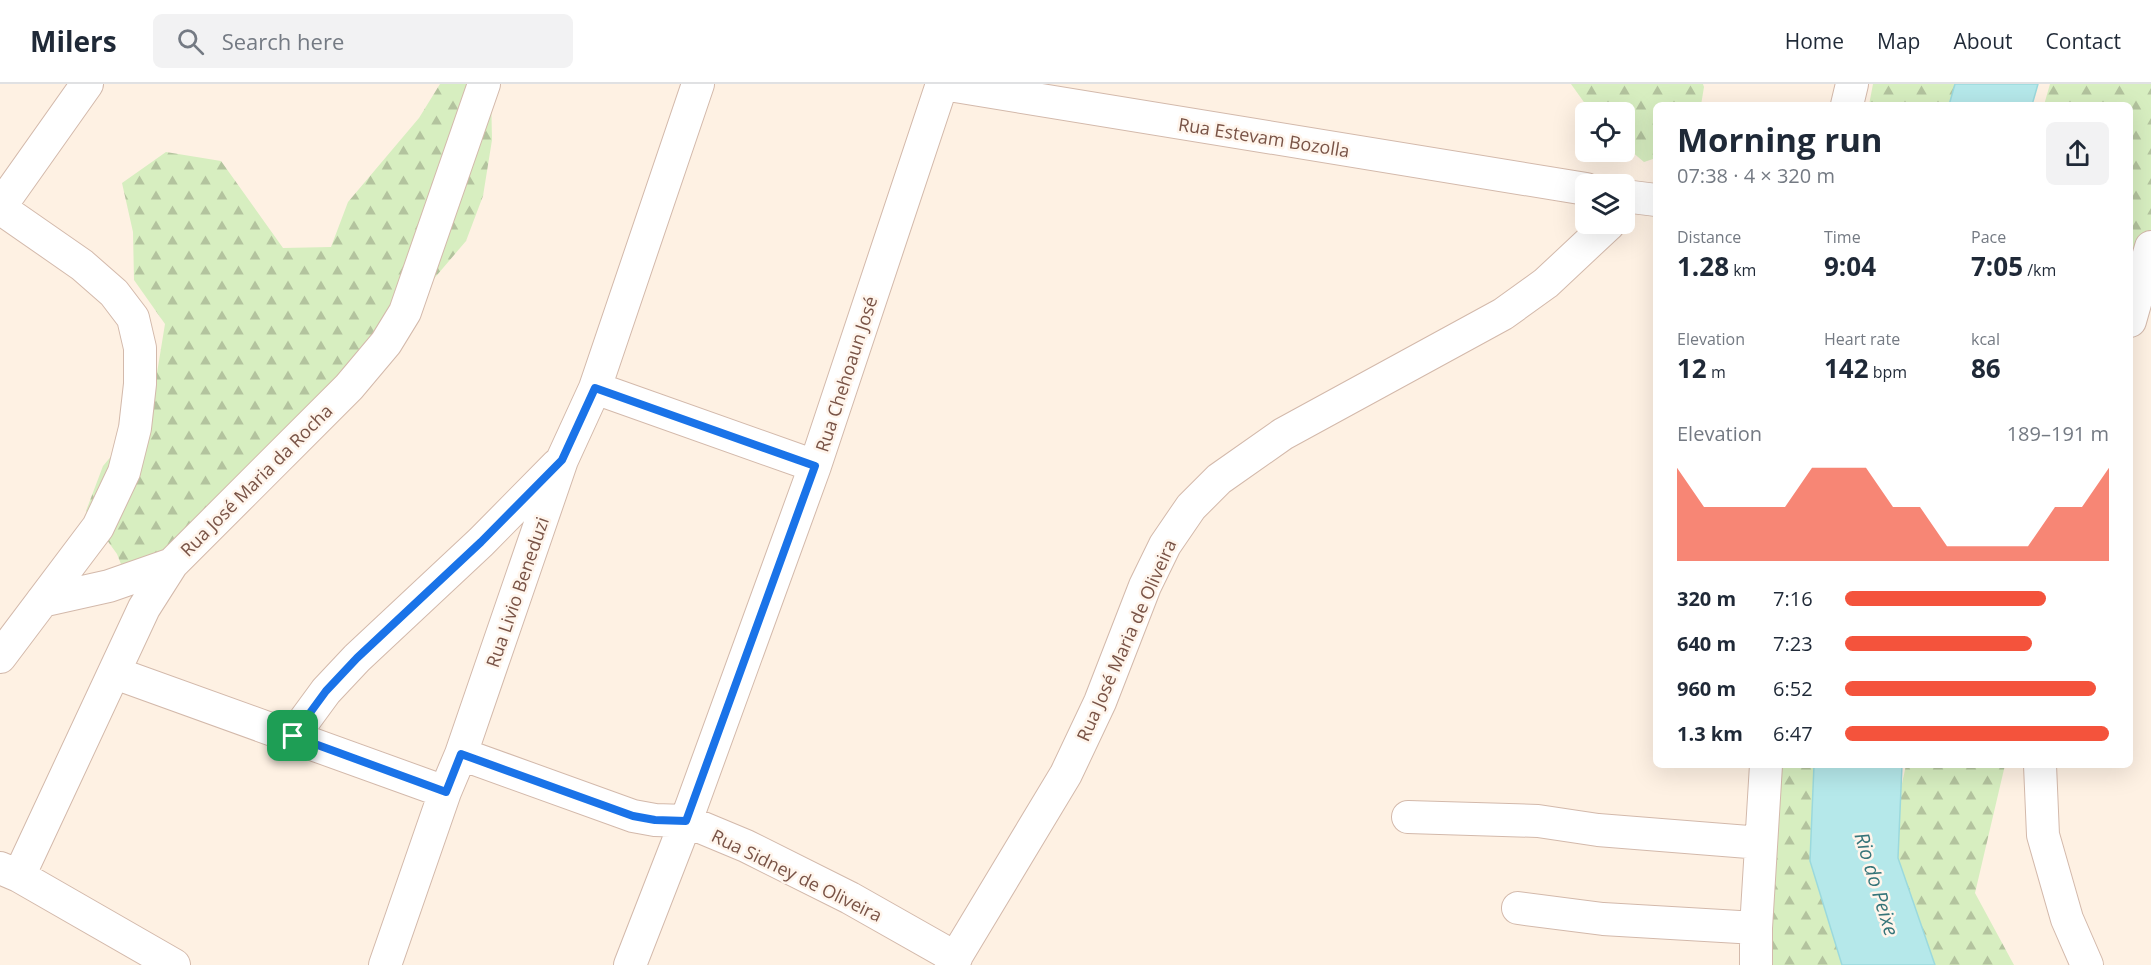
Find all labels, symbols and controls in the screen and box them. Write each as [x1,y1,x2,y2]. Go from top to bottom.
search box [153,14,573,68]
text: Milers [30,22,117,60]
icon: search [174,25,207,58]
text: Search here [222,26,344,56]
text: Home [1785,27,1844,55]
text: Map [1877,27,1920,55]
text: About [1953,27,2013,55]
text: Contact [2046,27,2121,55]
map controls [1575,102,1635,234]
button: locate [1575,102,1635,162]
street label: Rua Estevam Bozolla [1177,112,1351,162]
text: Morning run [1677,117,1883,162]
button: share [2046,122,2109,185]
text: 07:38 · 4 × 320 m [1677,162,1835,189]
button: layers [1575,174,1635,234]
text: Distance [1677,226,1741,248]
text: Time [1824,226,1861,248]
text: Pace [1971,226,2006,248]
text: 1.28 [1677,248,1729,284]
text: 9:04 [1824,248,1876,284]
text: 7:05 [1971,248,2023,284]
text: km [1729,259,1756,281]
text: /km [2023,259,2056,281]
street label: Rua Chehoaun José [810,293,882,455]
text: Elevation [1677,328,1745,350]
text: Heart rate [1824,328,1900,350]
text: kcal [1971,328,2000,350]
text: 12 [1677,350,1707,386]
text: 142 [1824,350,1869,386]
text: 86 [1971,350,2001,386]
text: m [1707,361,1726,383]
text: bpm [1869,361,1907,383]
street label: Rua José Maria da Rocha [175,399,337,561]
text: Elevation [1677,420,1762,447]
text: 189–191 m [2007,420,2109,447]
street label: Rua Livio Beneduzi [480,514,554,670]
street label: Rua José Maria de Oliveira [1071,535,1181,745]
text: 320 m [1677,585,1736,612]
text: 7:16 [1773,585,1813,612]
text: 640 m [1677,630,1736,657]
text: 7:23 [1773,630,1813,657]
text: 960 m [1677,675,1736,702]
text: 6:52 [1773,675,1813,702]
pin [267,710,318,761]
icon: arrive [276,719,309,752]
text: 1.3 km [1677,720,1743,747]
text: 6:47 [1773,720,1813,747]
street label: Rua Sidney de Oliveira [708,823,886,927]
water label: Rio do Peixe [1848,829,1906,939]

